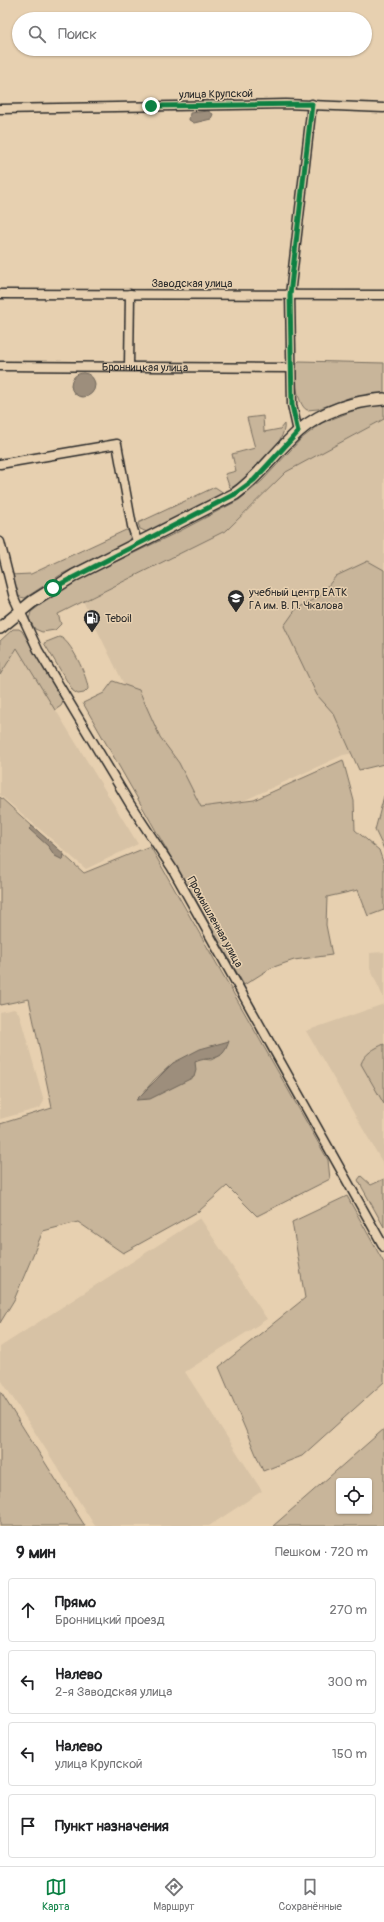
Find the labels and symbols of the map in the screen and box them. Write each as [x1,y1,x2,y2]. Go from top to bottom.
street label: улица Крупской [178,87,253,101]
route end [142,97,160,115]
street label: Заводская улица [152,277,232,290]
street label: Бронницкая улица [102,360,188,374]
route start [44,579,62,597]
place label: учебный центр ЕАТК ГА им. В. П. Чкалова [248,586,347,612]
school or university icon: учебный центр ЕАТК ГА им. В. П. Чкалова [226,588,246,613]
fuel station icon: Teboil [82,608,102,633]
place label: Teboil [105,612,132,625]
street label: Промышленная улица [185,874,245,970]

